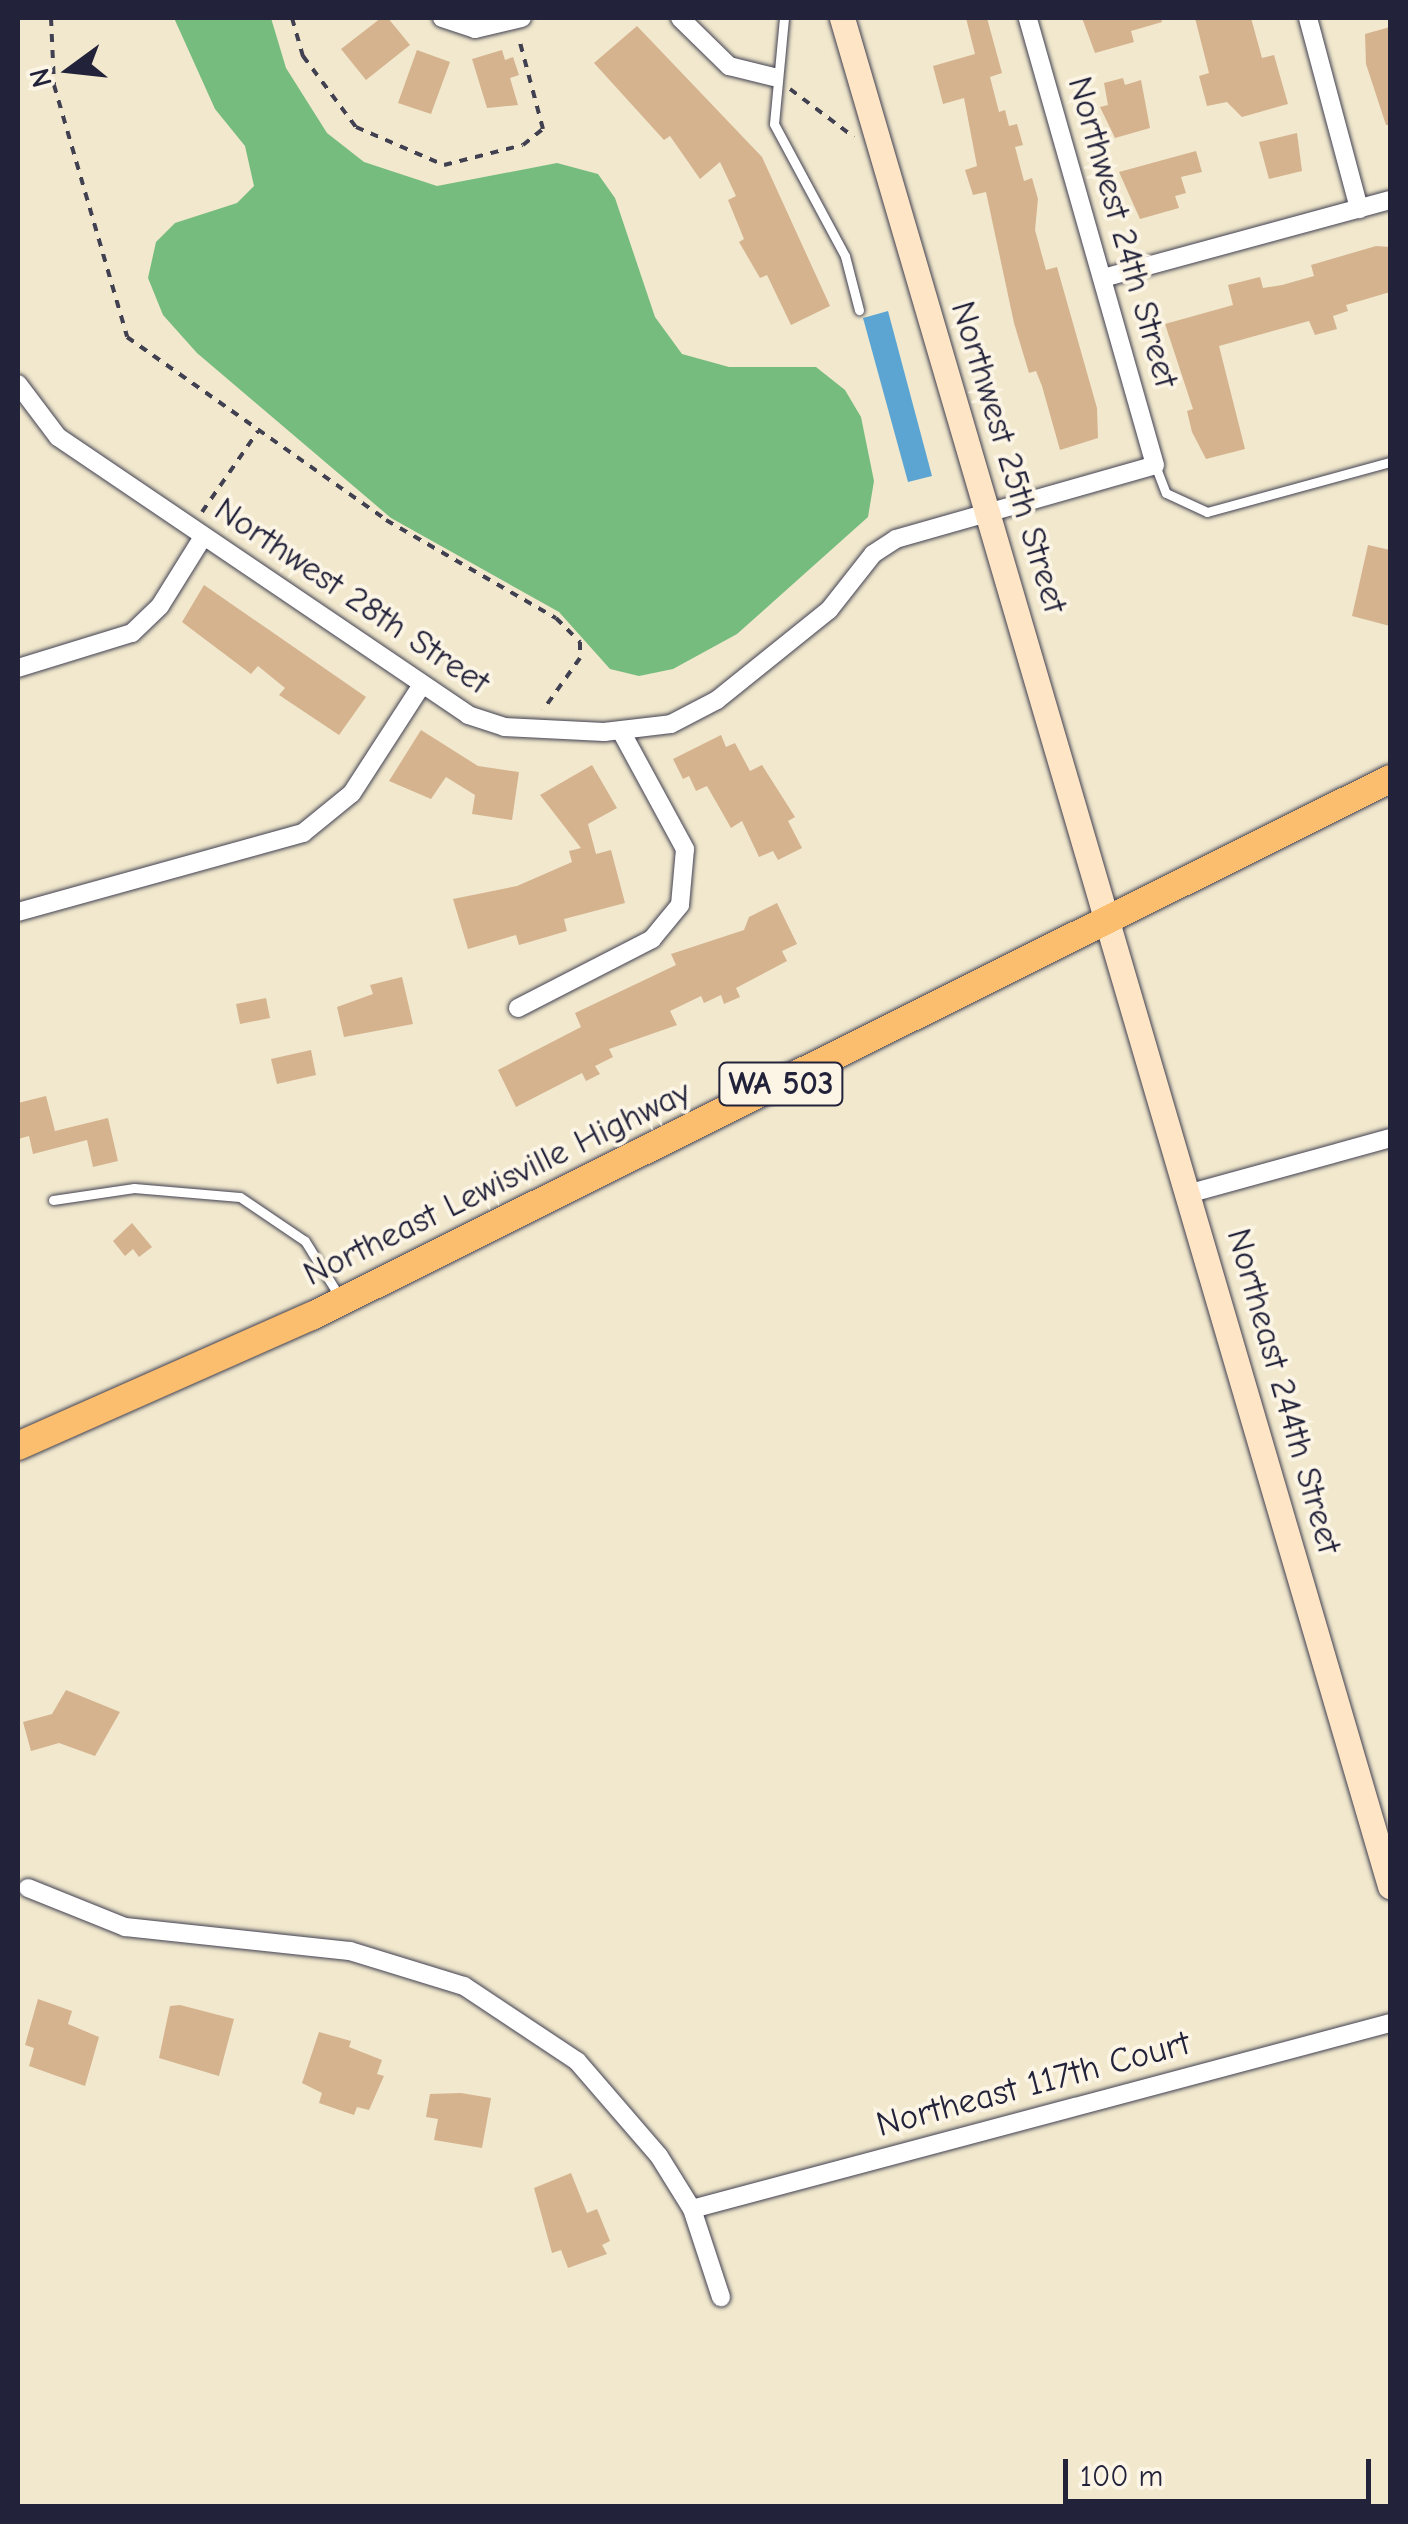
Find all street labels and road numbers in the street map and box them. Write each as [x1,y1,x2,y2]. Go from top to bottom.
street label: Northwest 24th Street [1059,72,1187,392]
street label: Northwest 25th Street [942,296,1076,618]
street label: Northwest 28th Street [206,488,498,704]
road number: WA 503 [716,1057,846,1111]
street label: Northeast Lewisville Highway [297,1071,697,1295]
street label: Northeast 244th Street [1217,1224,1351,1558]
street label: Northeast 117th Court [872,2022,1194,2146]

